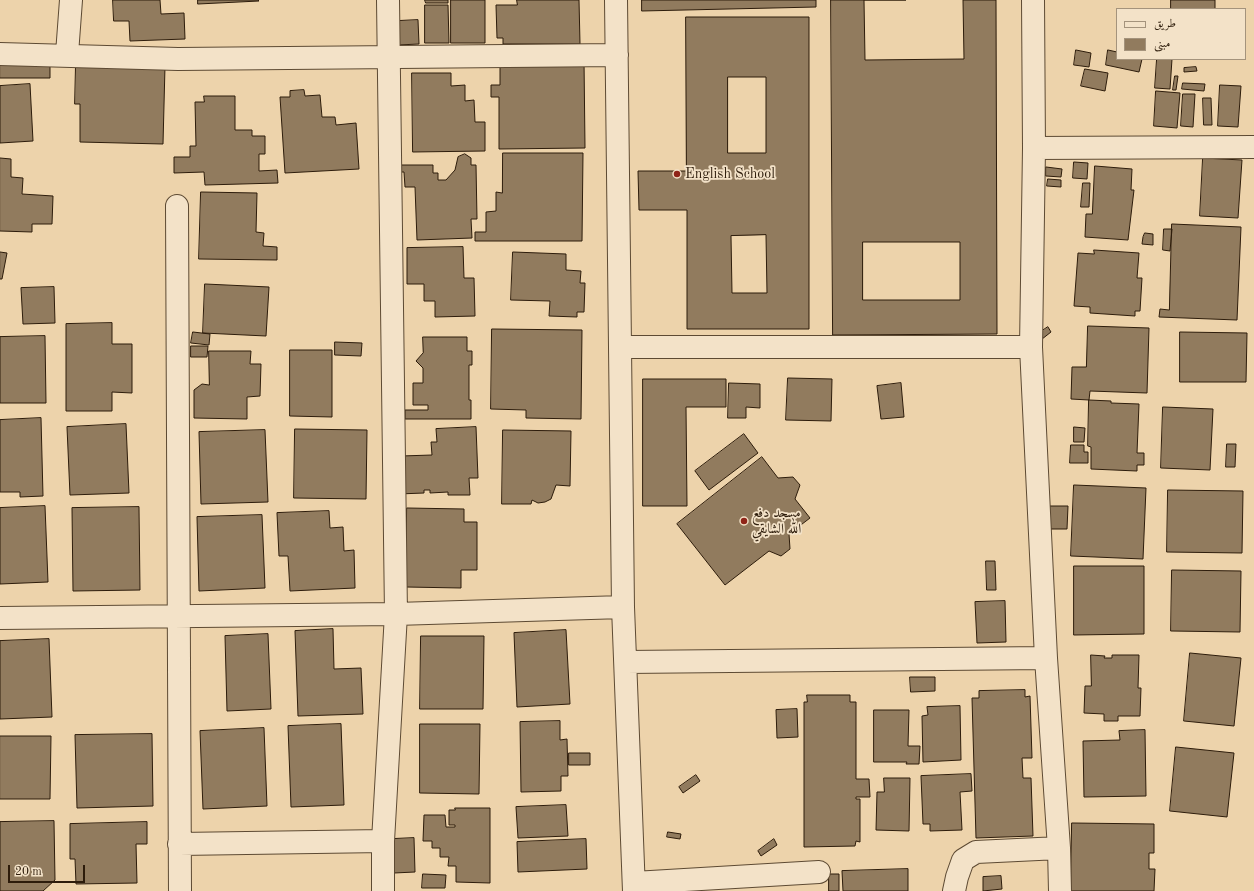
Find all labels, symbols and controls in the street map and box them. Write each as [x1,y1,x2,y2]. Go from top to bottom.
legend [1116,8,1246,60]
text: طريق [1154,18,1176,30]
text: مبنى [1154,38,1170,50]
place label: English School [685,166,775,182]
marker: English School [672,169,682,179]
place label: مسجد دفع الله الشايقي [752,505,801,538]
marker: مسجد دفع الله الشايقي [739,516,749,526]
scale bar [10,857,87,883]
text: 20 m [15,866,42,878]

